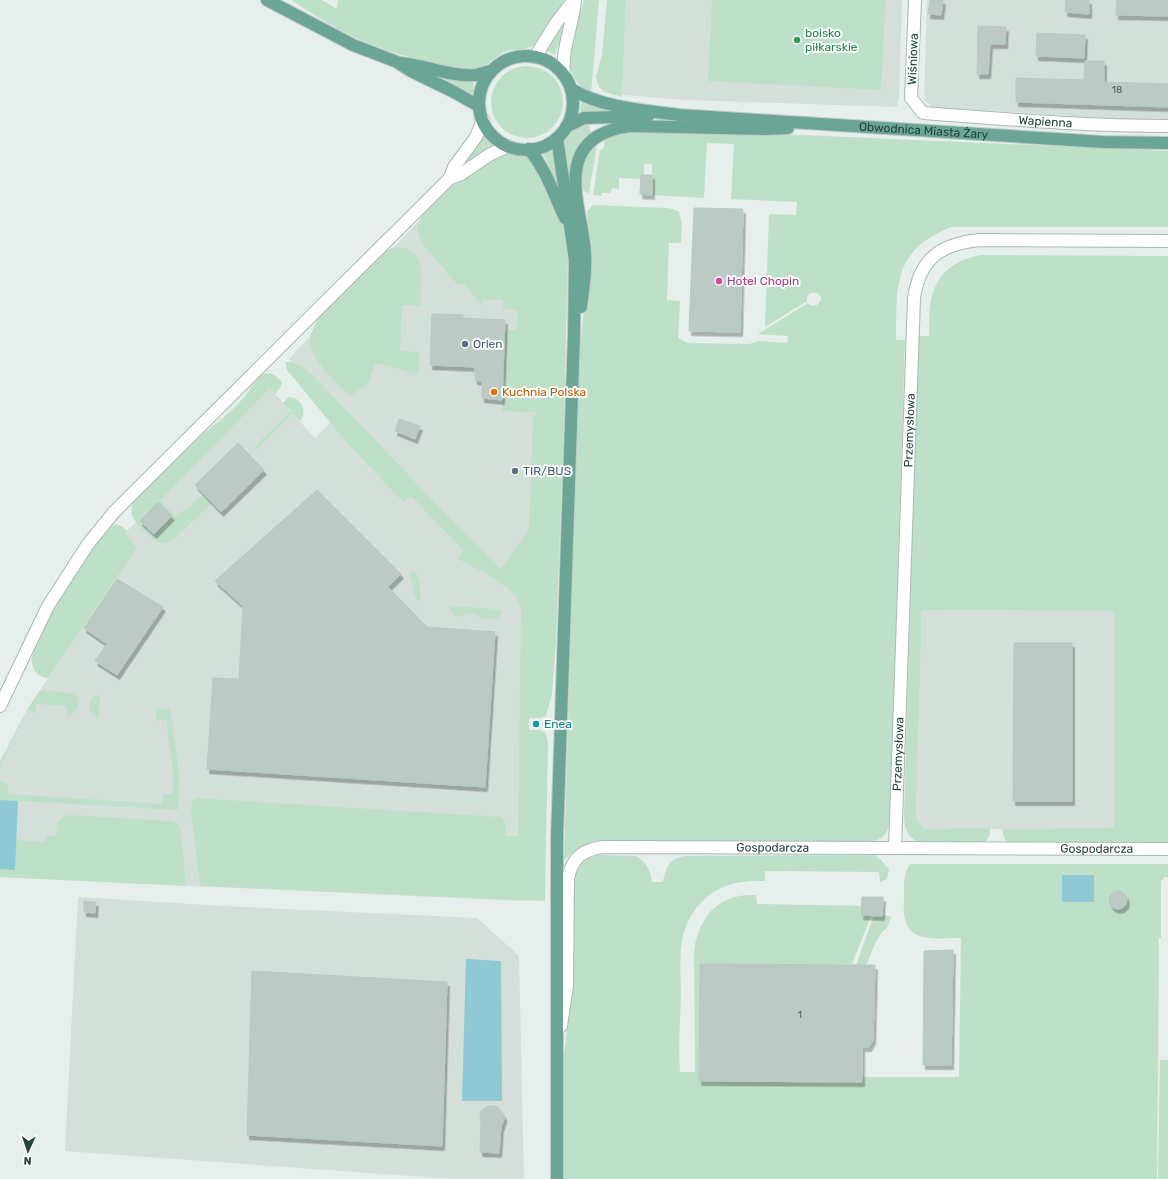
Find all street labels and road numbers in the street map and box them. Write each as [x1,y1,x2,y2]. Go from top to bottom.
street label: Wiśniowa [905,33,921,85]
street label: Wapienna [1018,113,1073,130]
street label: Obwodnica Miasta Żary [859,119,989,142]
street label: Przemysłowa [901,393,918,468]
street label: Przemysłowa [890,717,907,791]
street label: Gospodarcza [736,840,809,855]
street label: Gospodarcza [1060,842,1133,856]

